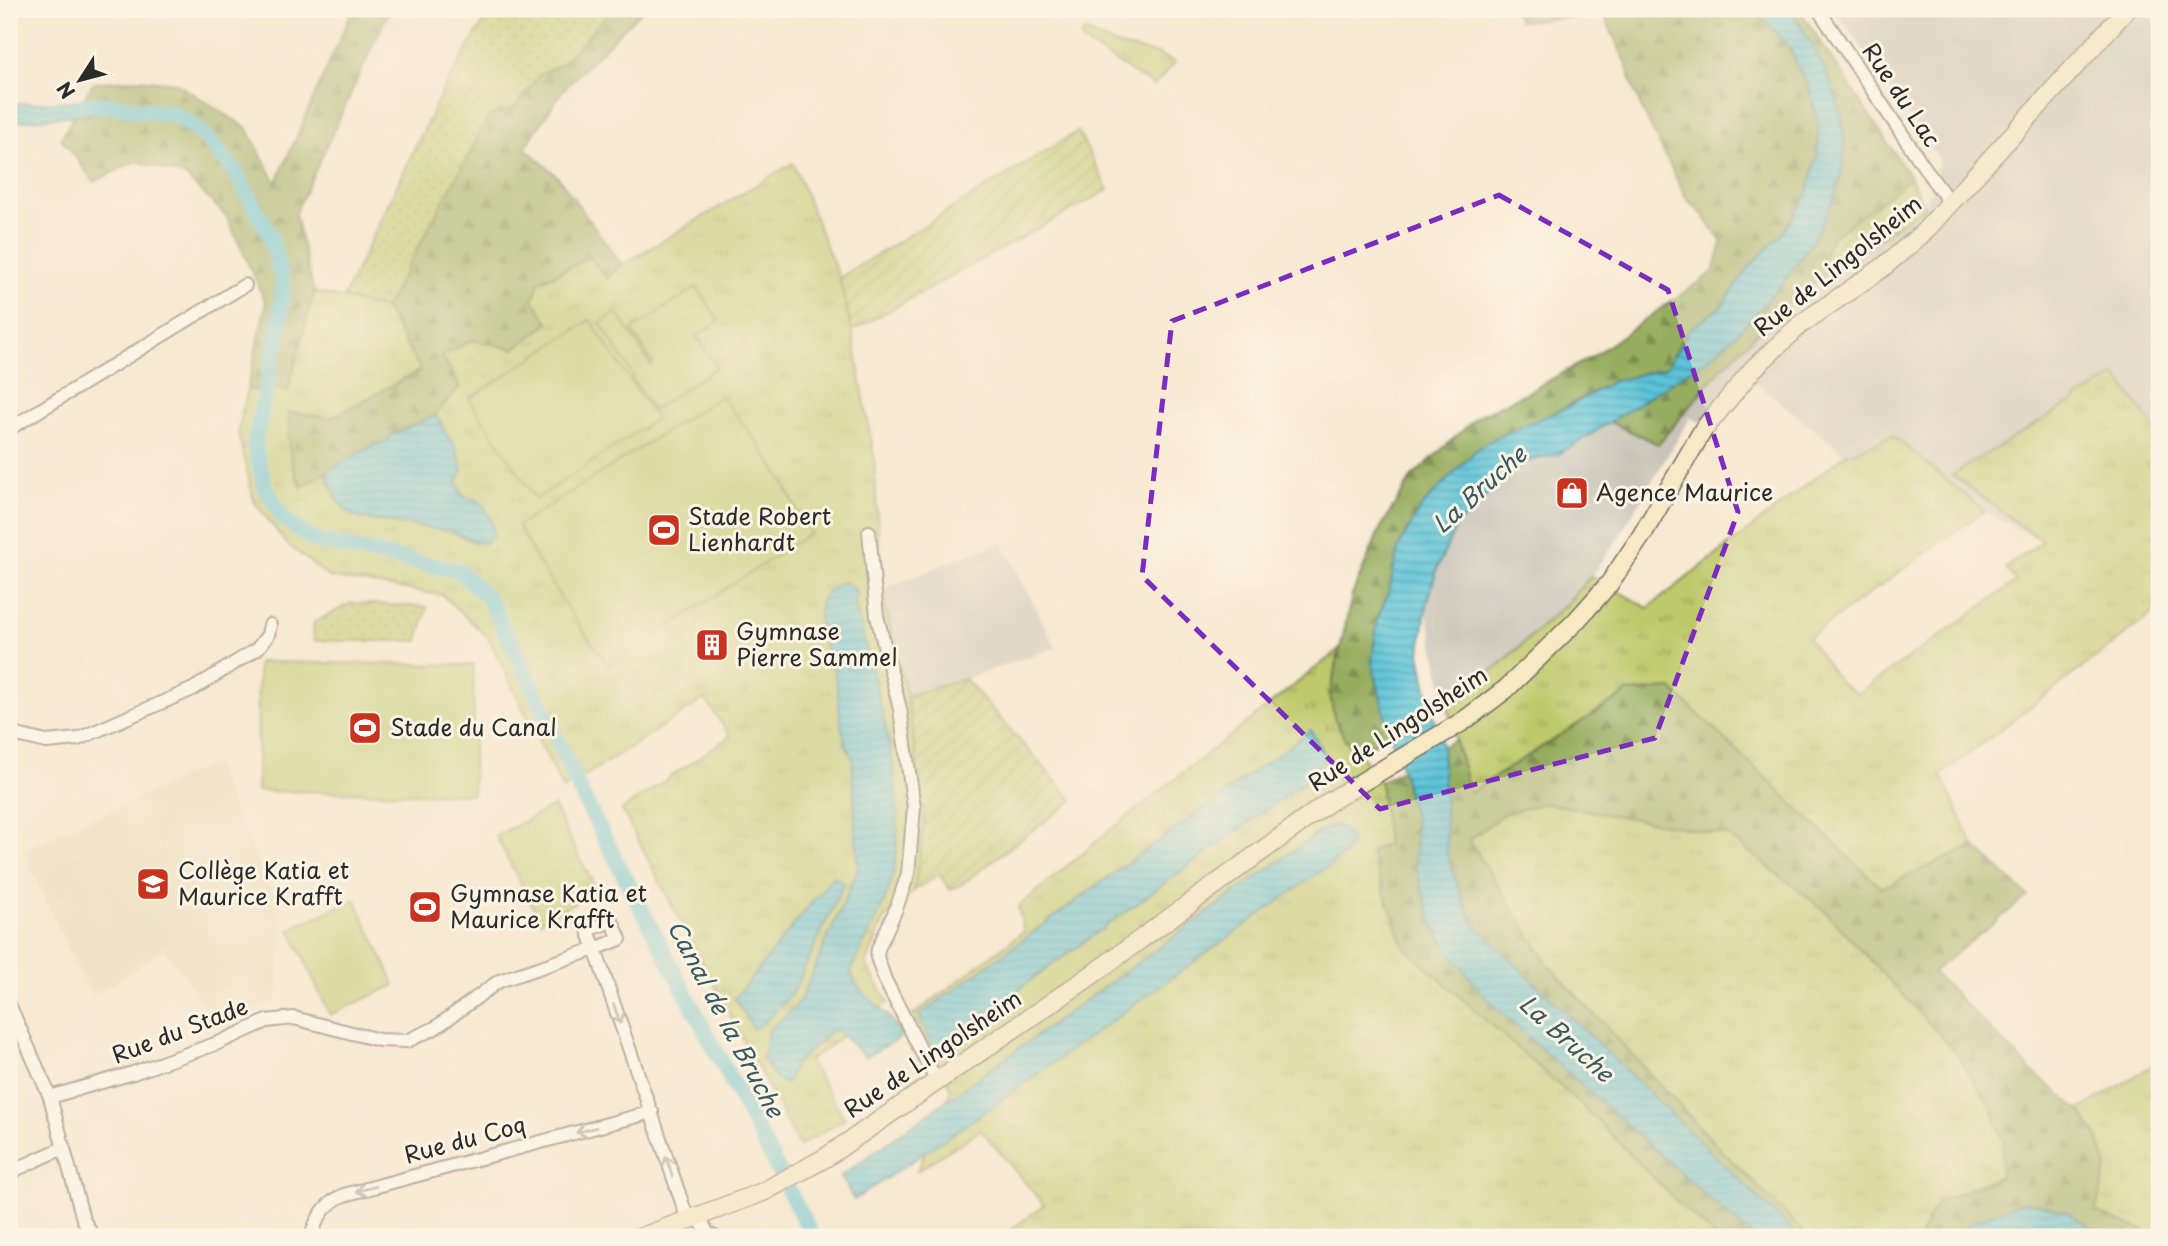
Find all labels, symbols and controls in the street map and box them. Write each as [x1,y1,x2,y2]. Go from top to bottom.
street label: Rue du Lac [1855,35,1950,153]
north arrow [46,46,116,116]
text: N [50,76,81,105]
street label: Rue de Lingolsheim [1745,186,1929,344]
water label: La Bruche [1424,435,1535,541]
shop icon: Agence Maurice [1553,474,1591,512]
place label: Agence Maurice [1596,474,1773,509]
place label: Stade Robert Lienhardt [688,498,831,559]
sports icon: Stade Robert Lienhardt [645,511,683,549]
place label: Gymnase Pierre Sammel [736,613,897,674]
building icon: Gymnase Pierre Sammel [693,626,731,664]
street label: Rue de Lingolsheim [1301,656,1494,799]
sports icon: Stade du Canal [346,709,384,747]
place label: Stade du Canal [390,709,557,744]
place label: Collège Katia et Maurice Krafft [178,852,349,913]
school or university icon: Collège Katia et Maurice Krafft [134,865,172,903]
place label: Gymnase Katia et Maurice Krafft [450,875,647,936]
sports icon: Gymnase Katia et Maurice Krafft [406,888,444,926]
water label: Canal de la Bruche [659,913,795,1124]
street label: Rue de Lingolsheim [836,980,1028,1125]
water label: La Bruche [1512,985,1623,1091]
street label: Rue du Stade [106,988,253,1072]
one-way arrow [612,1002,624,1024]
street label: Rue du Coq [400,1106,529,1172]
one-way arrow [575,1124,597,1137]
one-way arrow [662,1155,675,1177]
one-way arrow [356,1183,378,1196]

